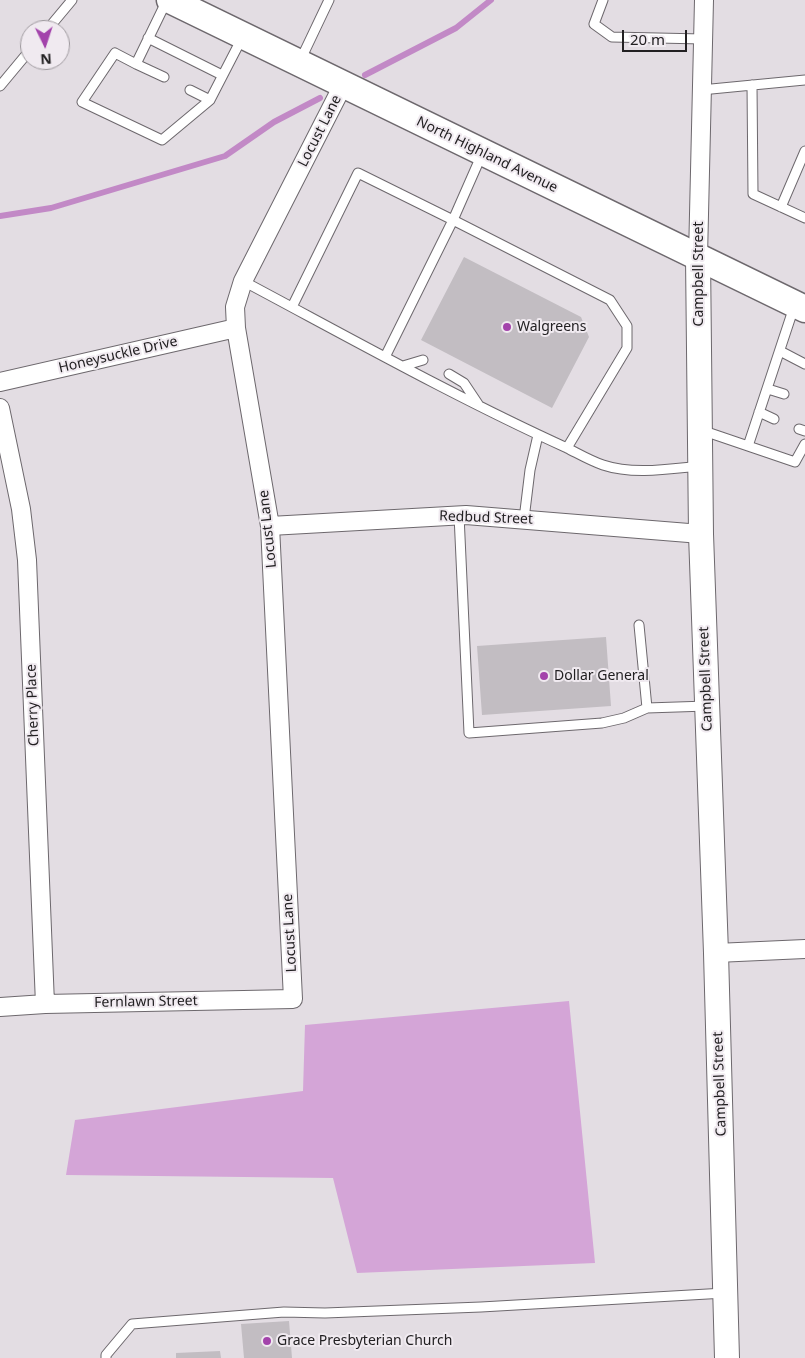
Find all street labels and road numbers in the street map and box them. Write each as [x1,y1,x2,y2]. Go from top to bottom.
street label: Locust Lane [295,92,345,170]
street label: North Highland Avenue [414,113,560,197]
street label: Campbell Street [691,222,707,326]
street label: Honeysuckle Drive [57,333,179,377]
street label: Locust Lane [256,489,280,569]
street label: Redbud Street [439,508,533,528]
street label: Campbell Street [696,626,716,732]
street label: Cherry Place [23,664,43,746]
street label: Locust Lane [280,893,300,973]
street label: Fernlawn Street [94,993,198,1011]
street label: Campbell Street [710,1031,730,1137]

